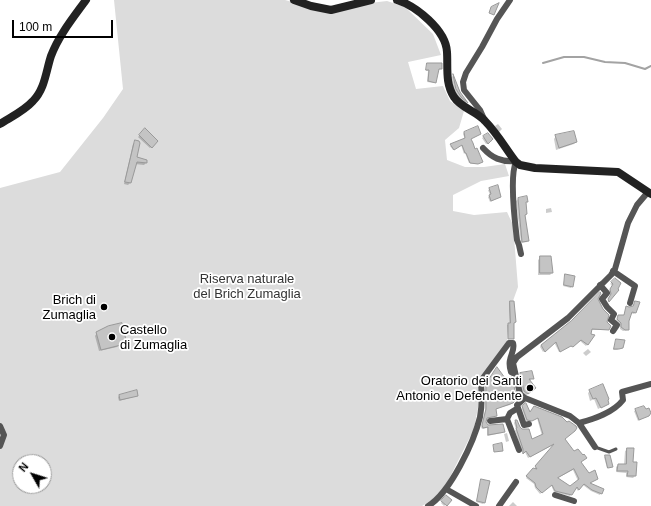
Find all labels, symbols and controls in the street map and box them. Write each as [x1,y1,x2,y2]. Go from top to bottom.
scale bar [14,12,115,38]
text: 100 m [19,20,52,34]
park label: Riserva naturale del Brich Zumaglia [193,271,301,302]
place label: Brich di Zumaglia [43,292,96,323]
marker: Brich di Zumaglia [99,302,109,312]
place label: Castello di Zumaglia [120,322,187,353]
marker: Castello di Zumaglia [107,332,117,342]
place label: Oratorio dei Santi Antonio e Defendente [396,373,522,404]
marker: Oratorio dei Santi Antonio e Defendente [525,383,535,393]
north arrow [12,454,52,494]
text: N [16,460,31,474]

